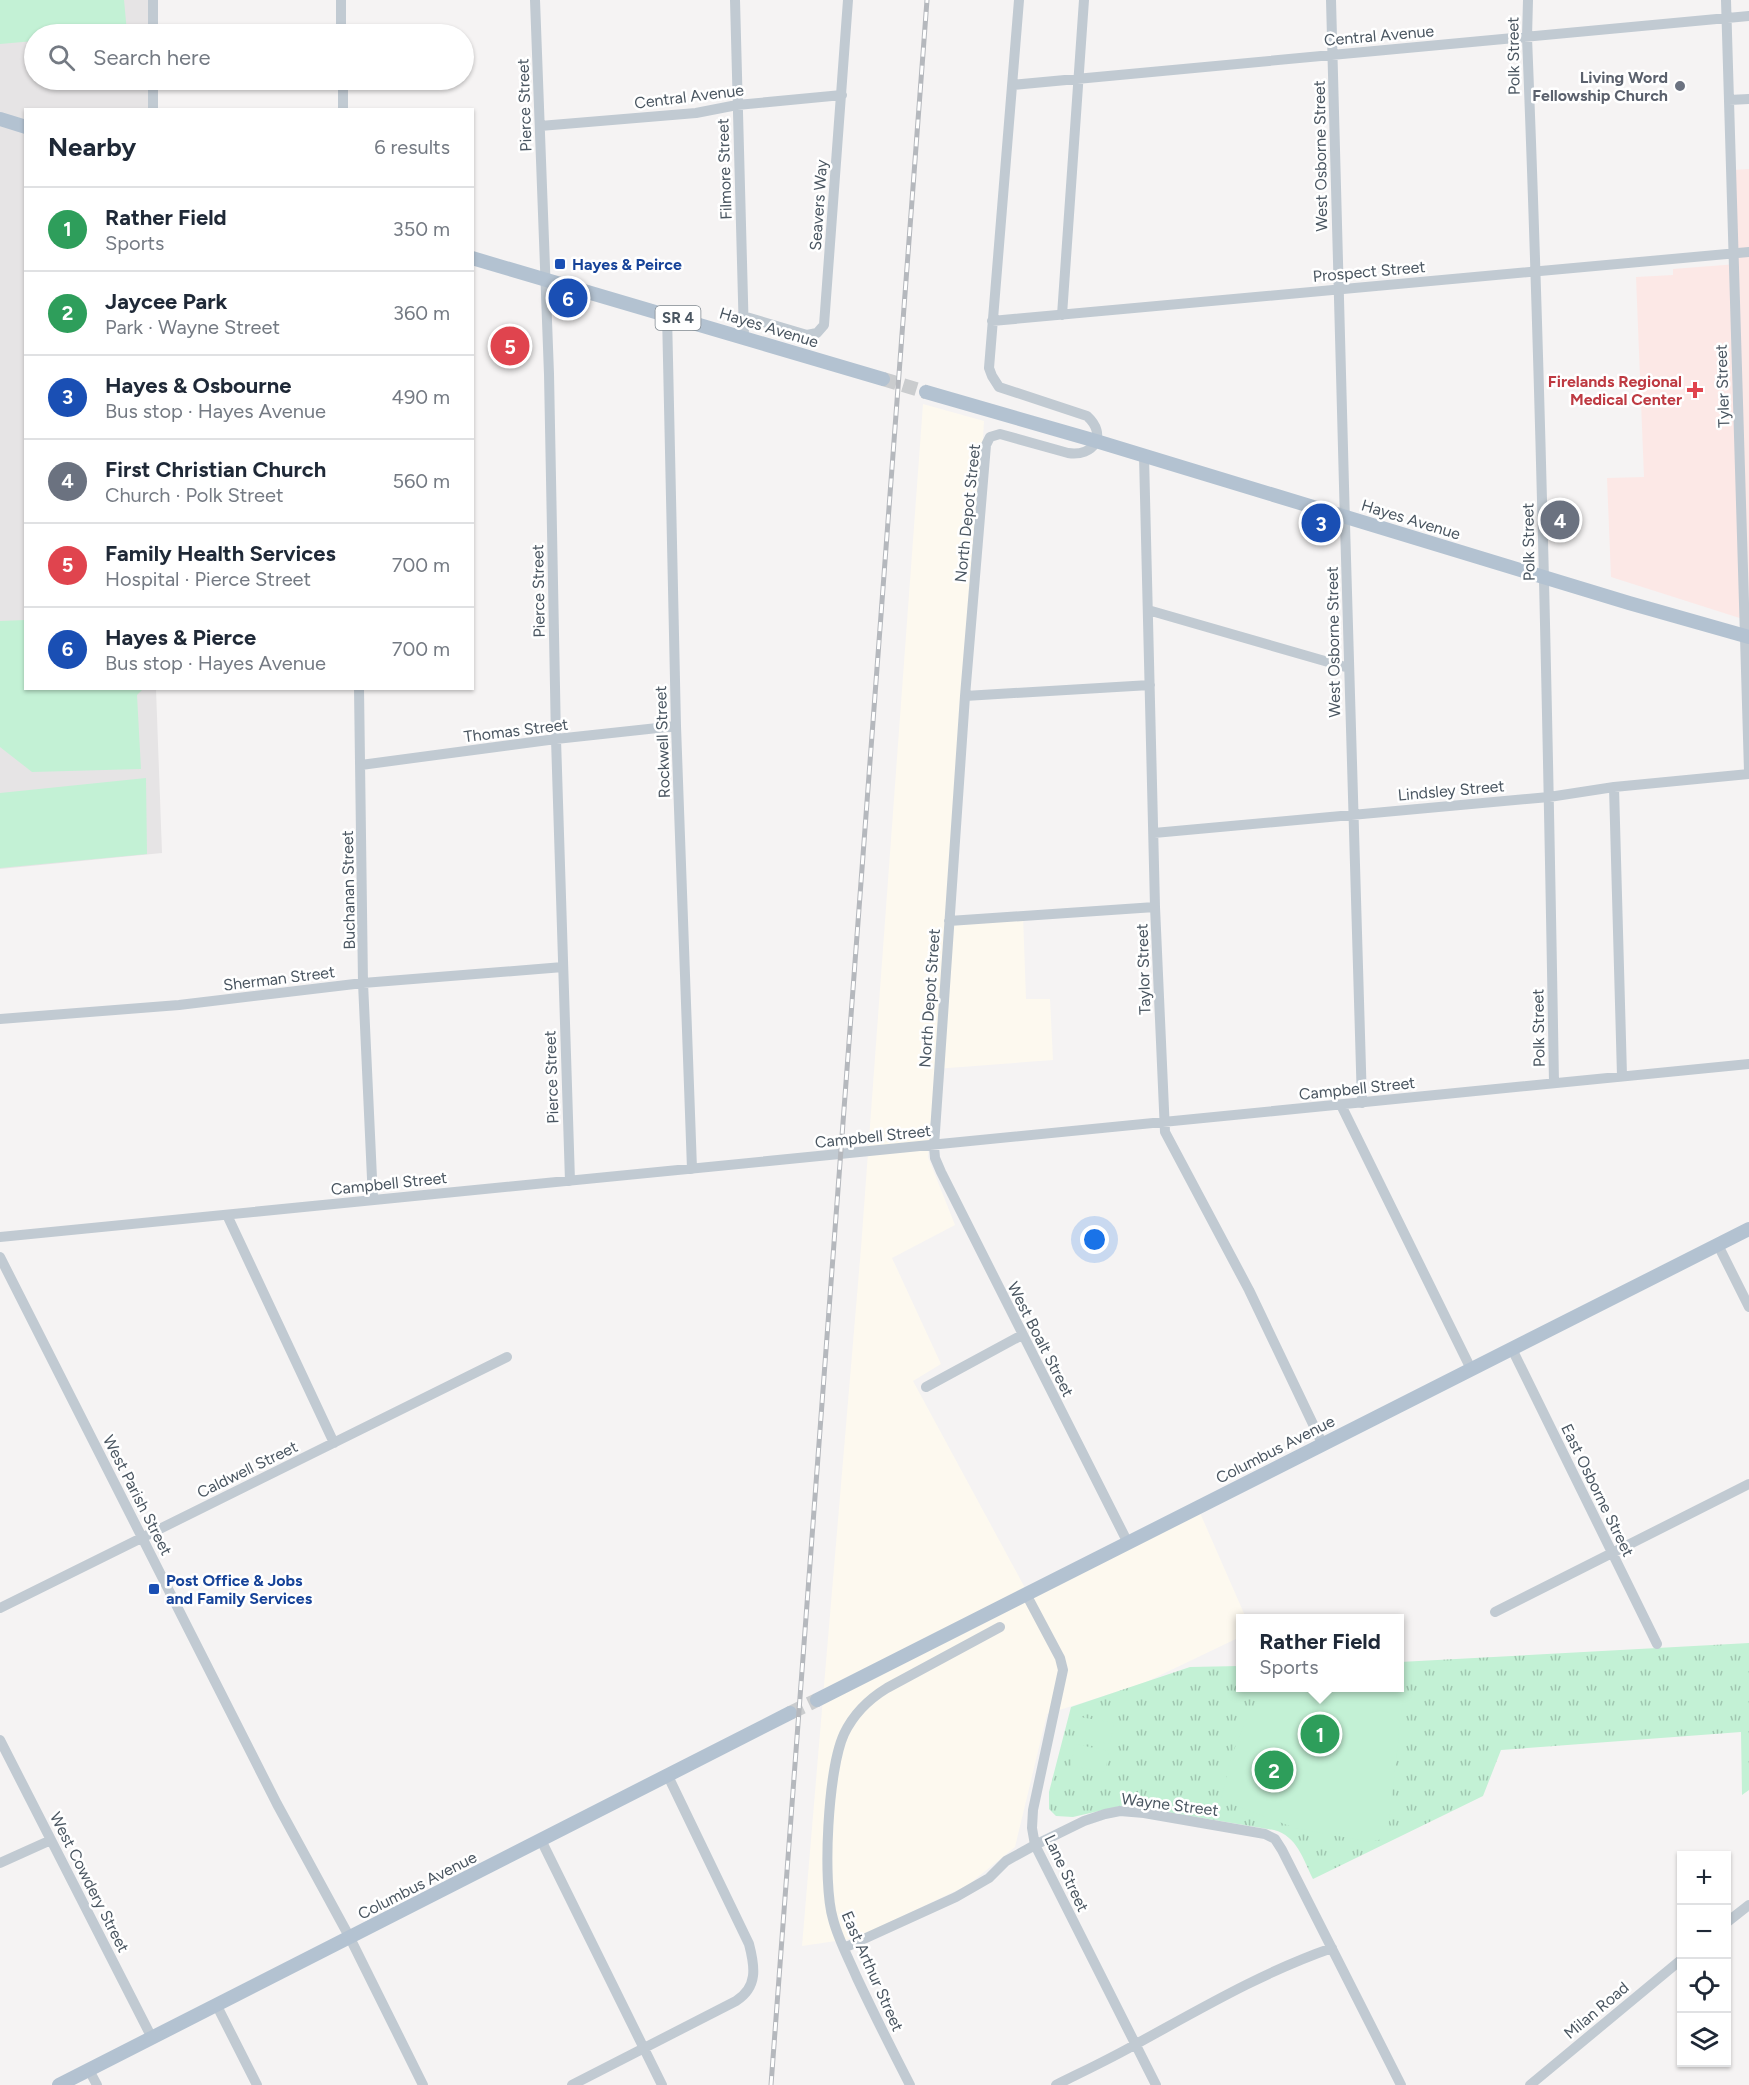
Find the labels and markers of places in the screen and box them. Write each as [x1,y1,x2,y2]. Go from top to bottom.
place label: Living Word Fellowship Church [1532,68,1668,105]
marker: Living Word Fellowship Church [1673,79,1687,93]
place label: Hayes & Peirce [572,255,682,274]
marker: Hayes & Peirce [553,257,567,271]
pin: 6 [548,276,588,320]
pin: 5 [490,324,530,368]
place label: Firelands Regional Medical Center [1548,372,1682,409]
marker: Firelands Regional Medical Center [1686,381,1704,399]
pin: 4 [1540,498,1580,542]
pin: 3 [1302,500,1340,546]
place label: Post Office & Jobs and Family Services [166,1571,313,1608]
marker: Post Office & Jobs and Family Services [147,1582,161,1596]
pin: 1 [1300,1712,1340,1756]
pin: 2 [1254,1748,1294,1792]

